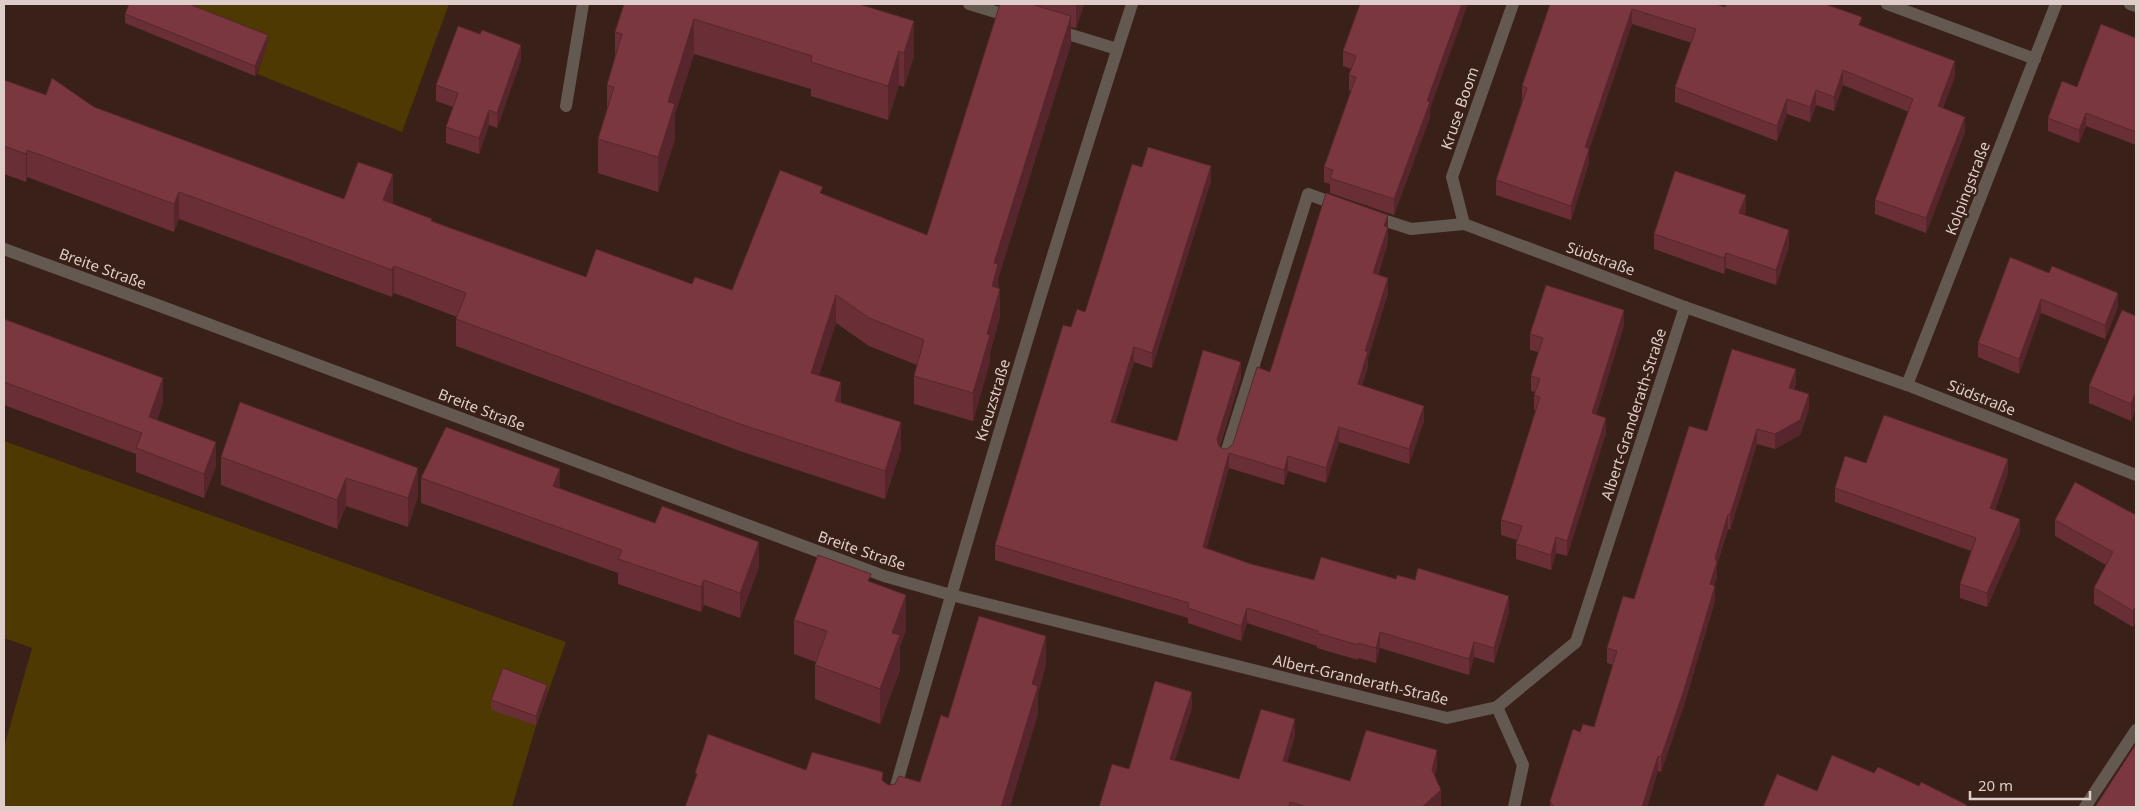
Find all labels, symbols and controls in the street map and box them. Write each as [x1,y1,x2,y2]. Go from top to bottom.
street label: Kruse Boom [1436,64,1482,152]
street label: Kolpingstraße [1940,138,1994,238]
street label: Südstraße [1564,236,1638,280]
street label: Breite Straße [57,243,149,293]
street label: Albert-Granderath-Straße [1596,326,1670,502]
street label: Kreuzstraße [970,357,1014,443]
street label: Südstraße [1945,374,2019,420]
street label: Breite Straße [436,383,528,435]
street label: Breite Straße [815,526,909,574]
street label: Albert-Granderath-Straße [1271,649,1451,709]
scale bar [1970,768,2090,800]
text: 20 m [1978,775,2013,795]

